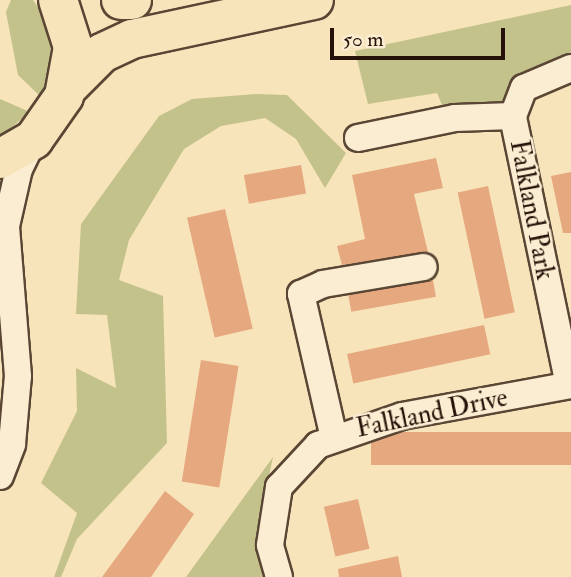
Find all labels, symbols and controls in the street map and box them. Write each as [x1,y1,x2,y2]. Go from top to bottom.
scale bar [333,14,508,58]
text: 50 m [343,26,384,53]
street label: Falkland Park [502,137,560,283]
street label: Falkland Drive [353,383,511,445]

